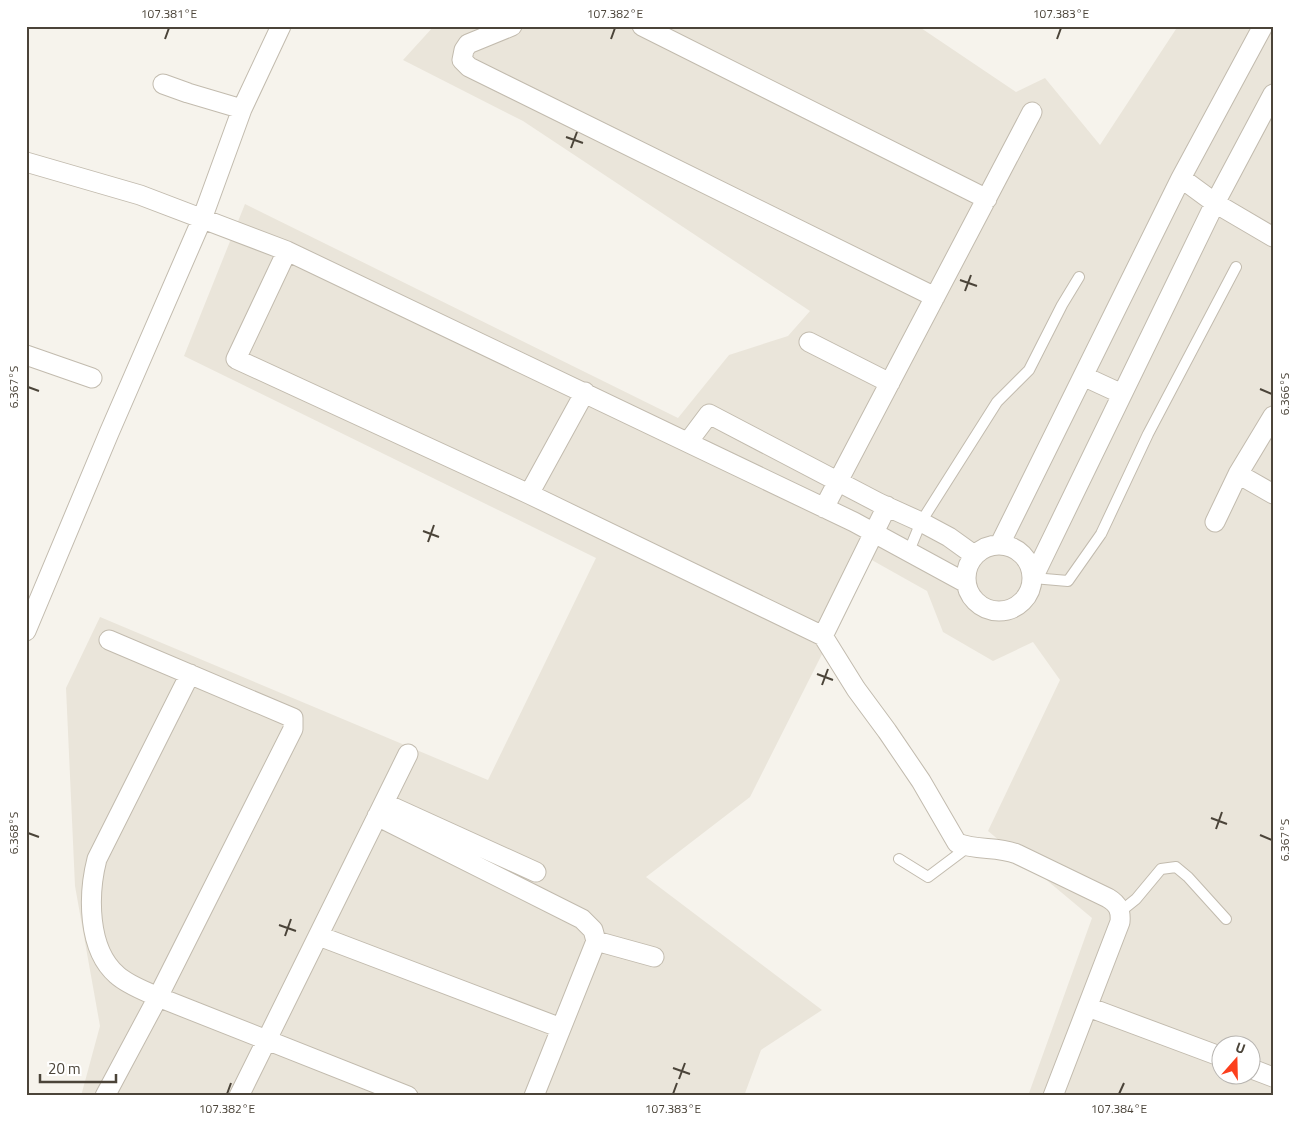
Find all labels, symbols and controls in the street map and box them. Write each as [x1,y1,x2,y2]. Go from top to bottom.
text: 107.381°E [141,4,197,23]
text: 107.382°E [587,4,643,23]
text: 107.383°E [1033,4,1089,23]
text: 6.367°S [4,366,23,408]
text: 6.366°S [1275,373,1294,415]
text: 6.368°S [4,812,23,854]
text: 6.367°S [1275,819,1294,861]
north arrow [1212,1034,1262,1084]
text: U [1233,1036,1249,1059]
scale bar [40,1052,116,1084]
text: 20 m [48,1057,81,1080]
text: 107.382°E [199,1099,255,1118]
text: 107.383°E [645,1099,701,1118]
text: 107.384°E [1091,1099,1147,1118]

